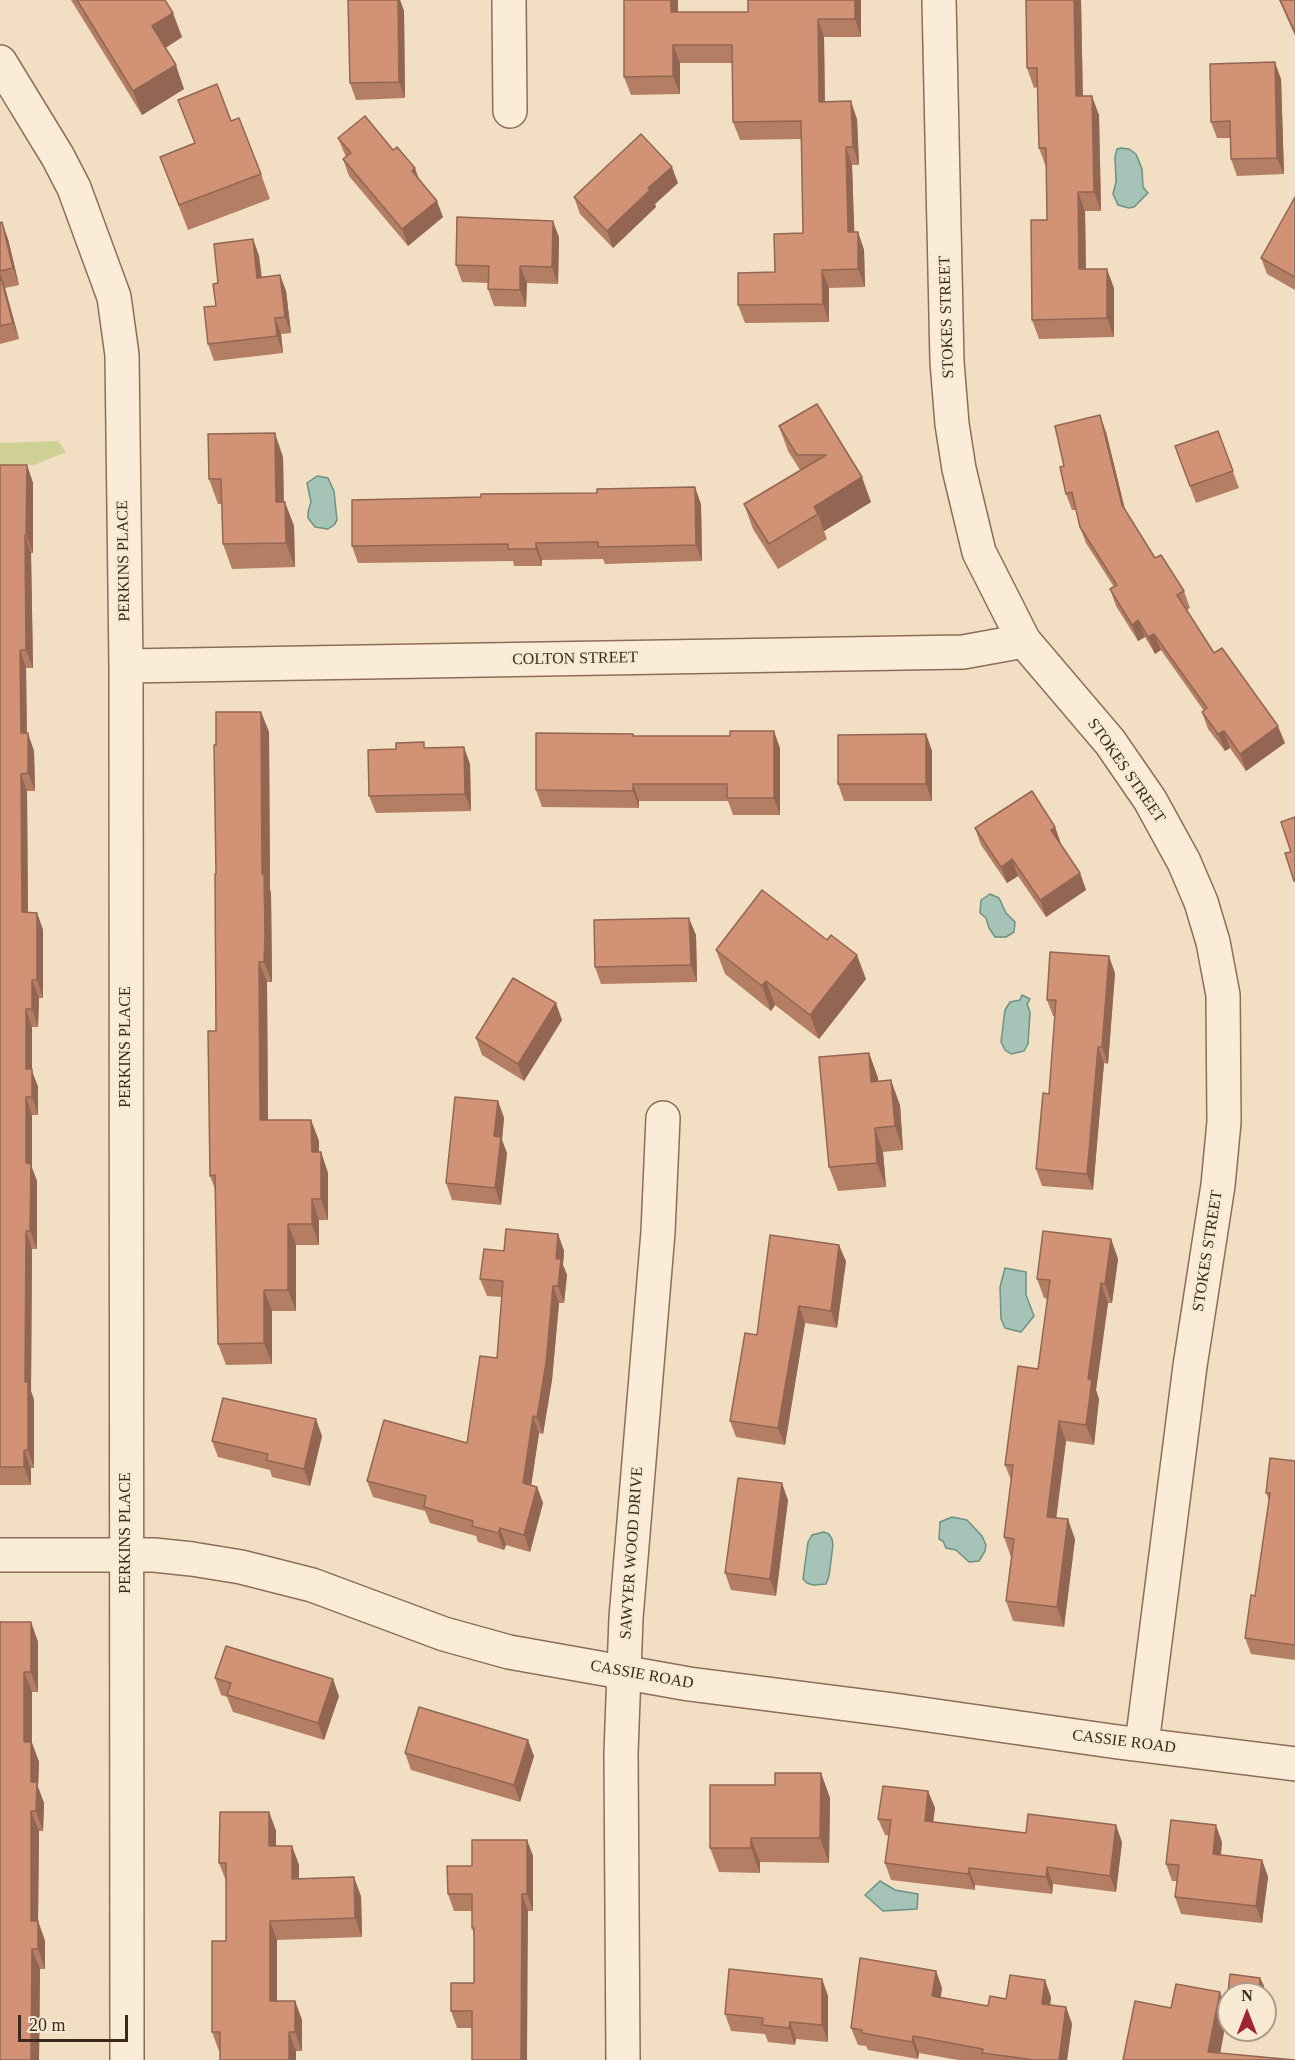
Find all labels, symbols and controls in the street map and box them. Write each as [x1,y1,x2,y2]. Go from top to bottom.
street label: STOKES STREET [935,255,959,379]
street label: PERKINS PLACE [113,500,135,622]
street label: COLTON STREET [512,648,638,670]
street label: STOKES STREET [1083,715,1169,827]
street label: PERKINS PLACE [116,986,136,1108]
street label: STOKES STREET [1189,1189,1227,1313]
street label: SAWYER WOOD DRIVE [616,1466,648,1640]
street label: PERKINS PLACE [116,1472,136,1594]
street label: CASSIE ROAD [589,1656,695,1694]
street label: CASSIE ROAD [1071,1726,1177,1758]
north arrow [1217,1982,1277,2042]
text: N [1241,1987,1253,2004]
scale bar [21,2003,130,2041]
text: 20 m [29,2015,66,2035]

